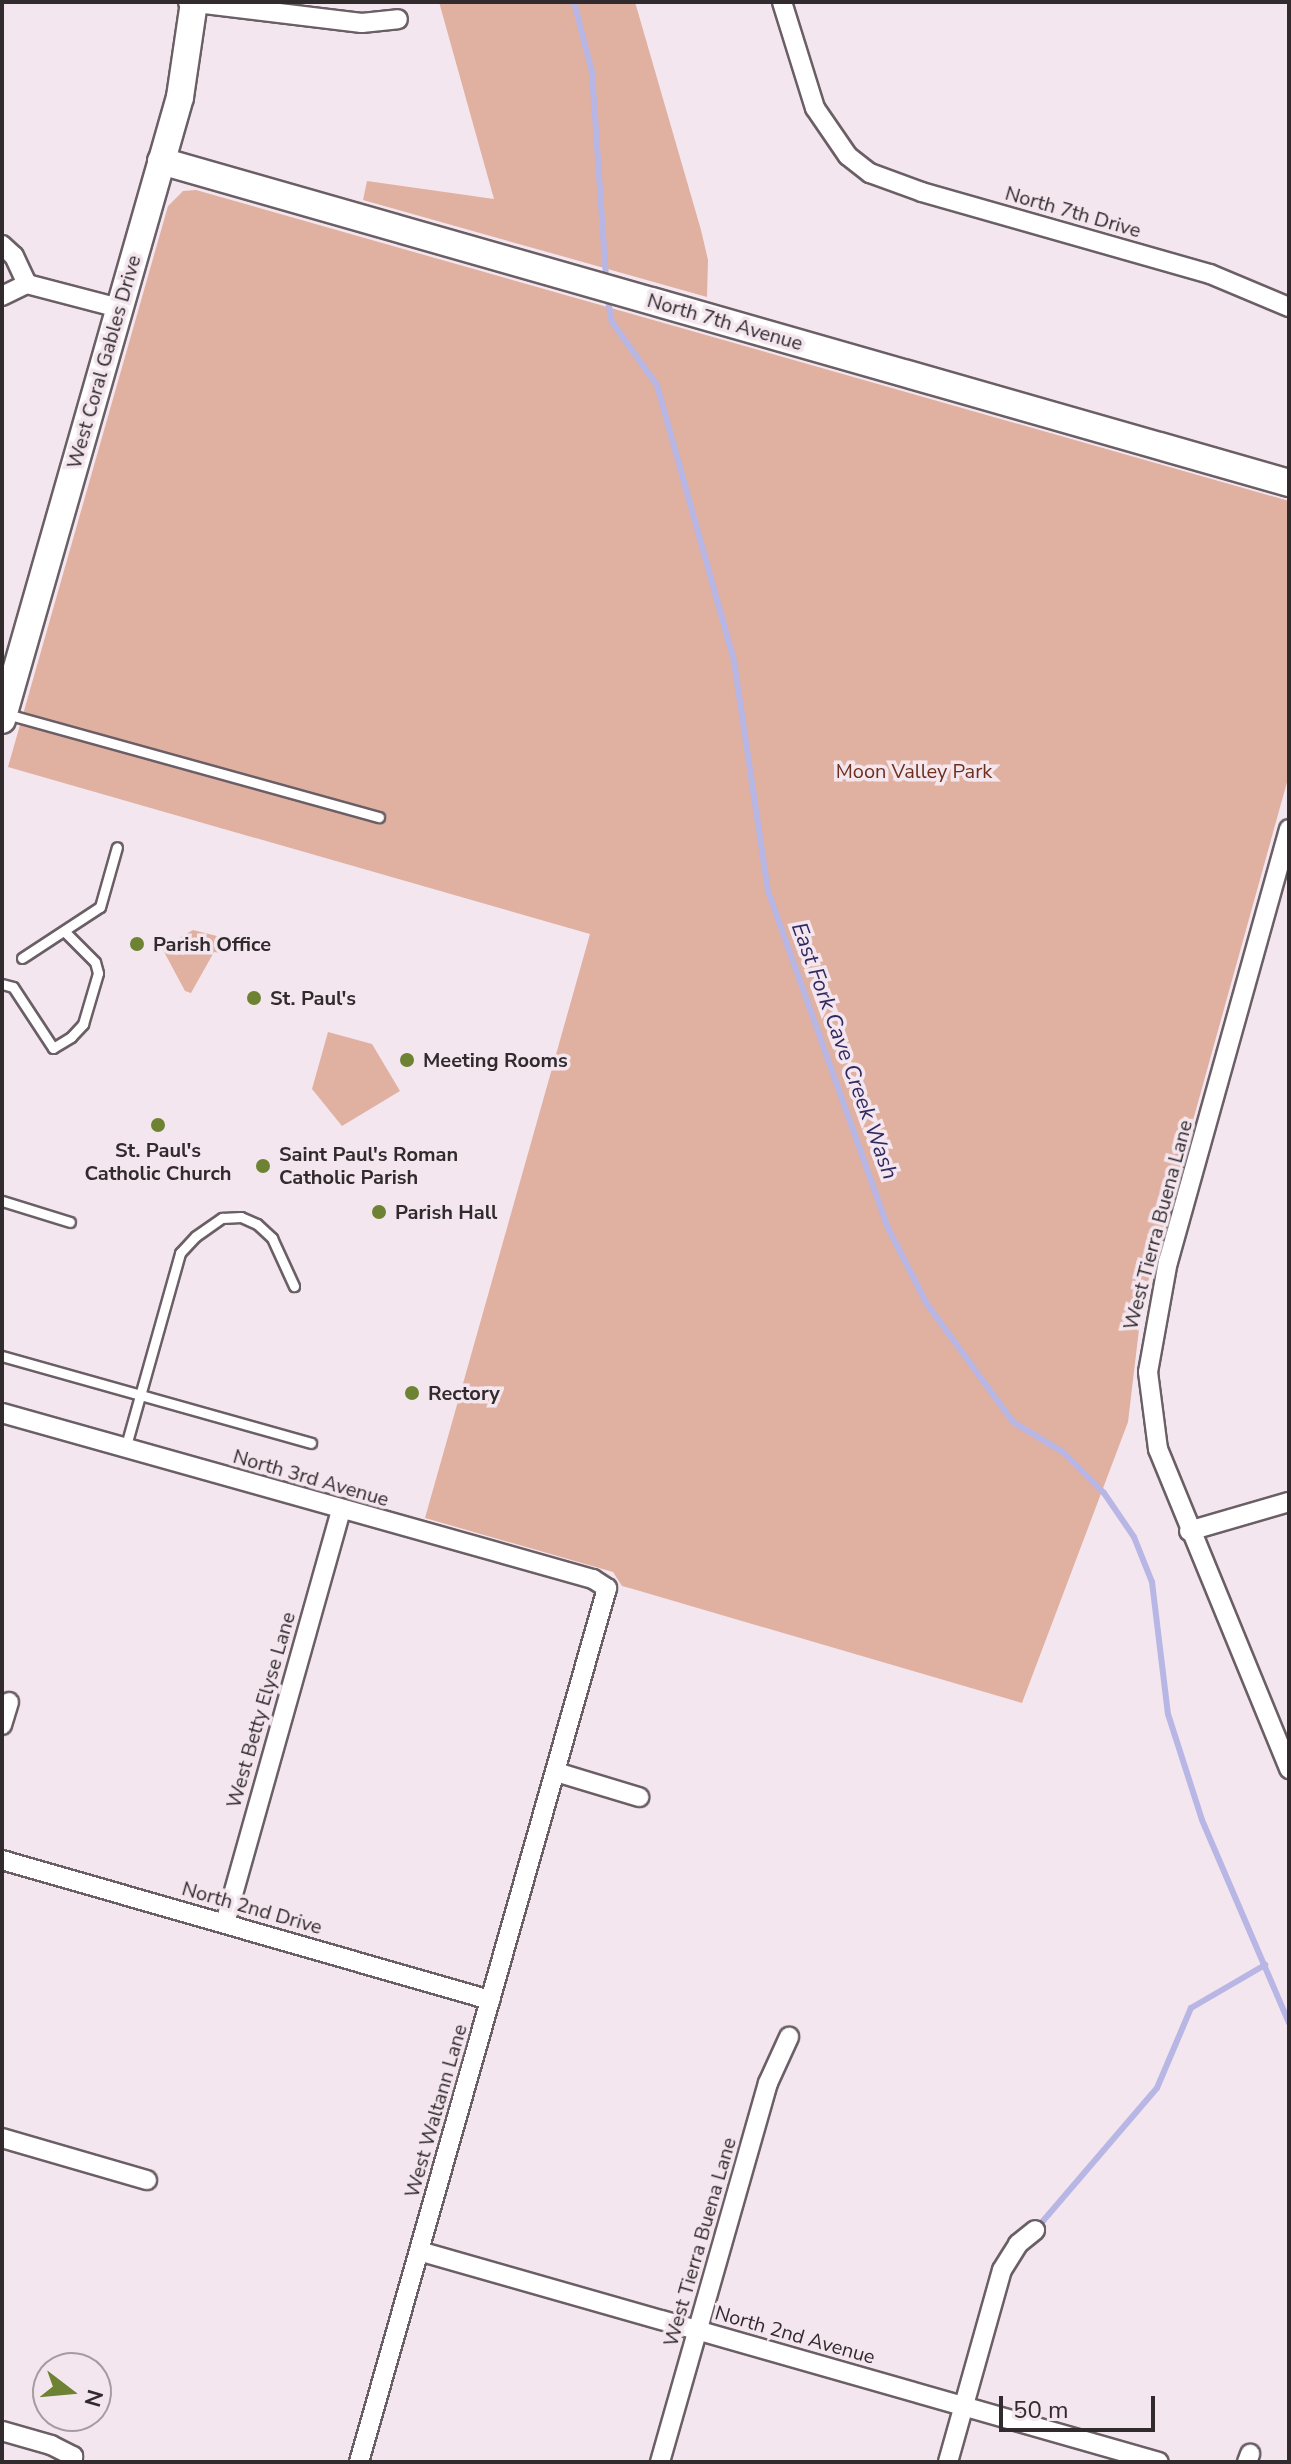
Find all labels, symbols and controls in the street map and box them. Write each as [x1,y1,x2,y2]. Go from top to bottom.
street label: North 7th Drive [1002,181,1144,243]
street label: West Coral Gables Drive [62,252,146,472]
street label: North 7th Avenue [644,288,806,356]
park label: Moon Valley Park [836,759,992,783]
water label: East Fork Cave Creek Wash [785,919,903,1183]
place label: Parish Office [153,932,271,956]
marker: Parish Office [128,935,146,953]
place label: St. Paul's [270,986,356,1010]
marker: St. Paul's [245,989,263,1007]
place label: Meeting Rooms [423,1048,568,1072]
marker: Meeting Rooms [398,1051,416,1069]
marker: St. Paul's Catholic Church [149,1116,167,1134]
street label: West Tierra Buena Lane [1118,1117,1198,1333]
place label: St. Paul's Catholic Church [84,1138,232,1185]
place label: Saint Paul's Roman Catholic Parish [279,1142,458,1189]
marker: Saint Paul's Roman Catholic Parish [254,1157,272,1175]
place label: Parish Hall [395,1200,497,1224]
marker: Parish Hall [370,1203,388,1221]
place label: Rectory [428,1381,500,1405]
marker: Rectory [403,1384,421,1402]
street label: North 3rd Avenue [230,1444,392,1512]
street label: West Betty Elyse Lane [222,1609,300,1811]
street label: North 2nd Drive [179,1877,325,1939]
street label: West Waltann Lane [400,2022,472,2200]
street label: West Tierra Buena Lane [659,2135,741,2349]
street label: North 2nd Avenue [712,2301,878,2369]
north arrow [32,2352,112,2432]
scale bar [1003,2380,1159,2430]
text: N [76,2386,110,2410]
text: 50 m [1013,2394,1069,2426]

